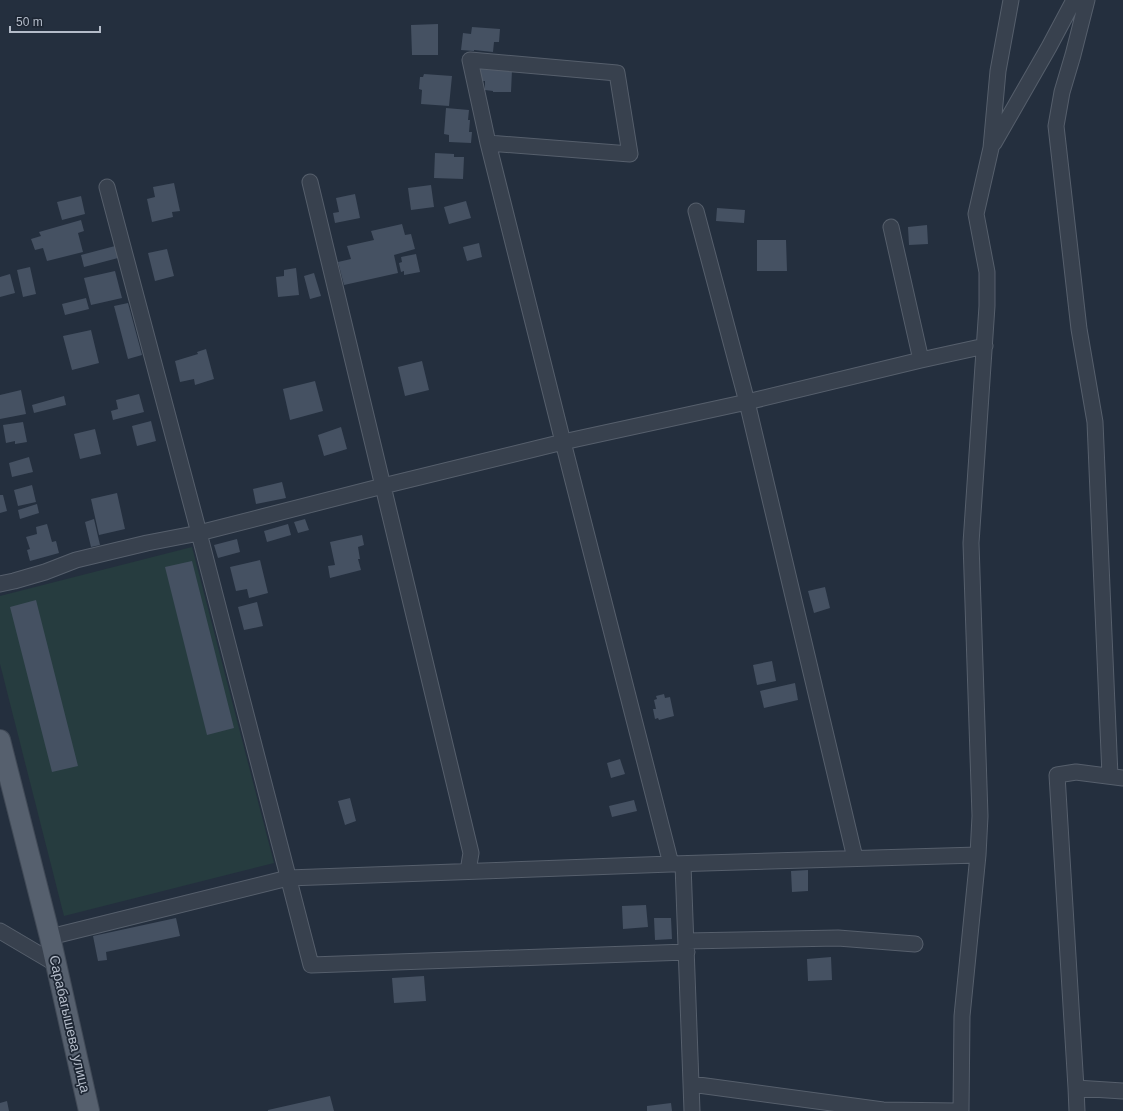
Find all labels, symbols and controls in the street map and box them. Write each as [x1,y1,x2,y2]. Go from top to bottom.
scale bar [10,8,100,34]
text: 50 m [16,15,43,29]
street label: Сарабагышева улица [46,954,94,1095]

